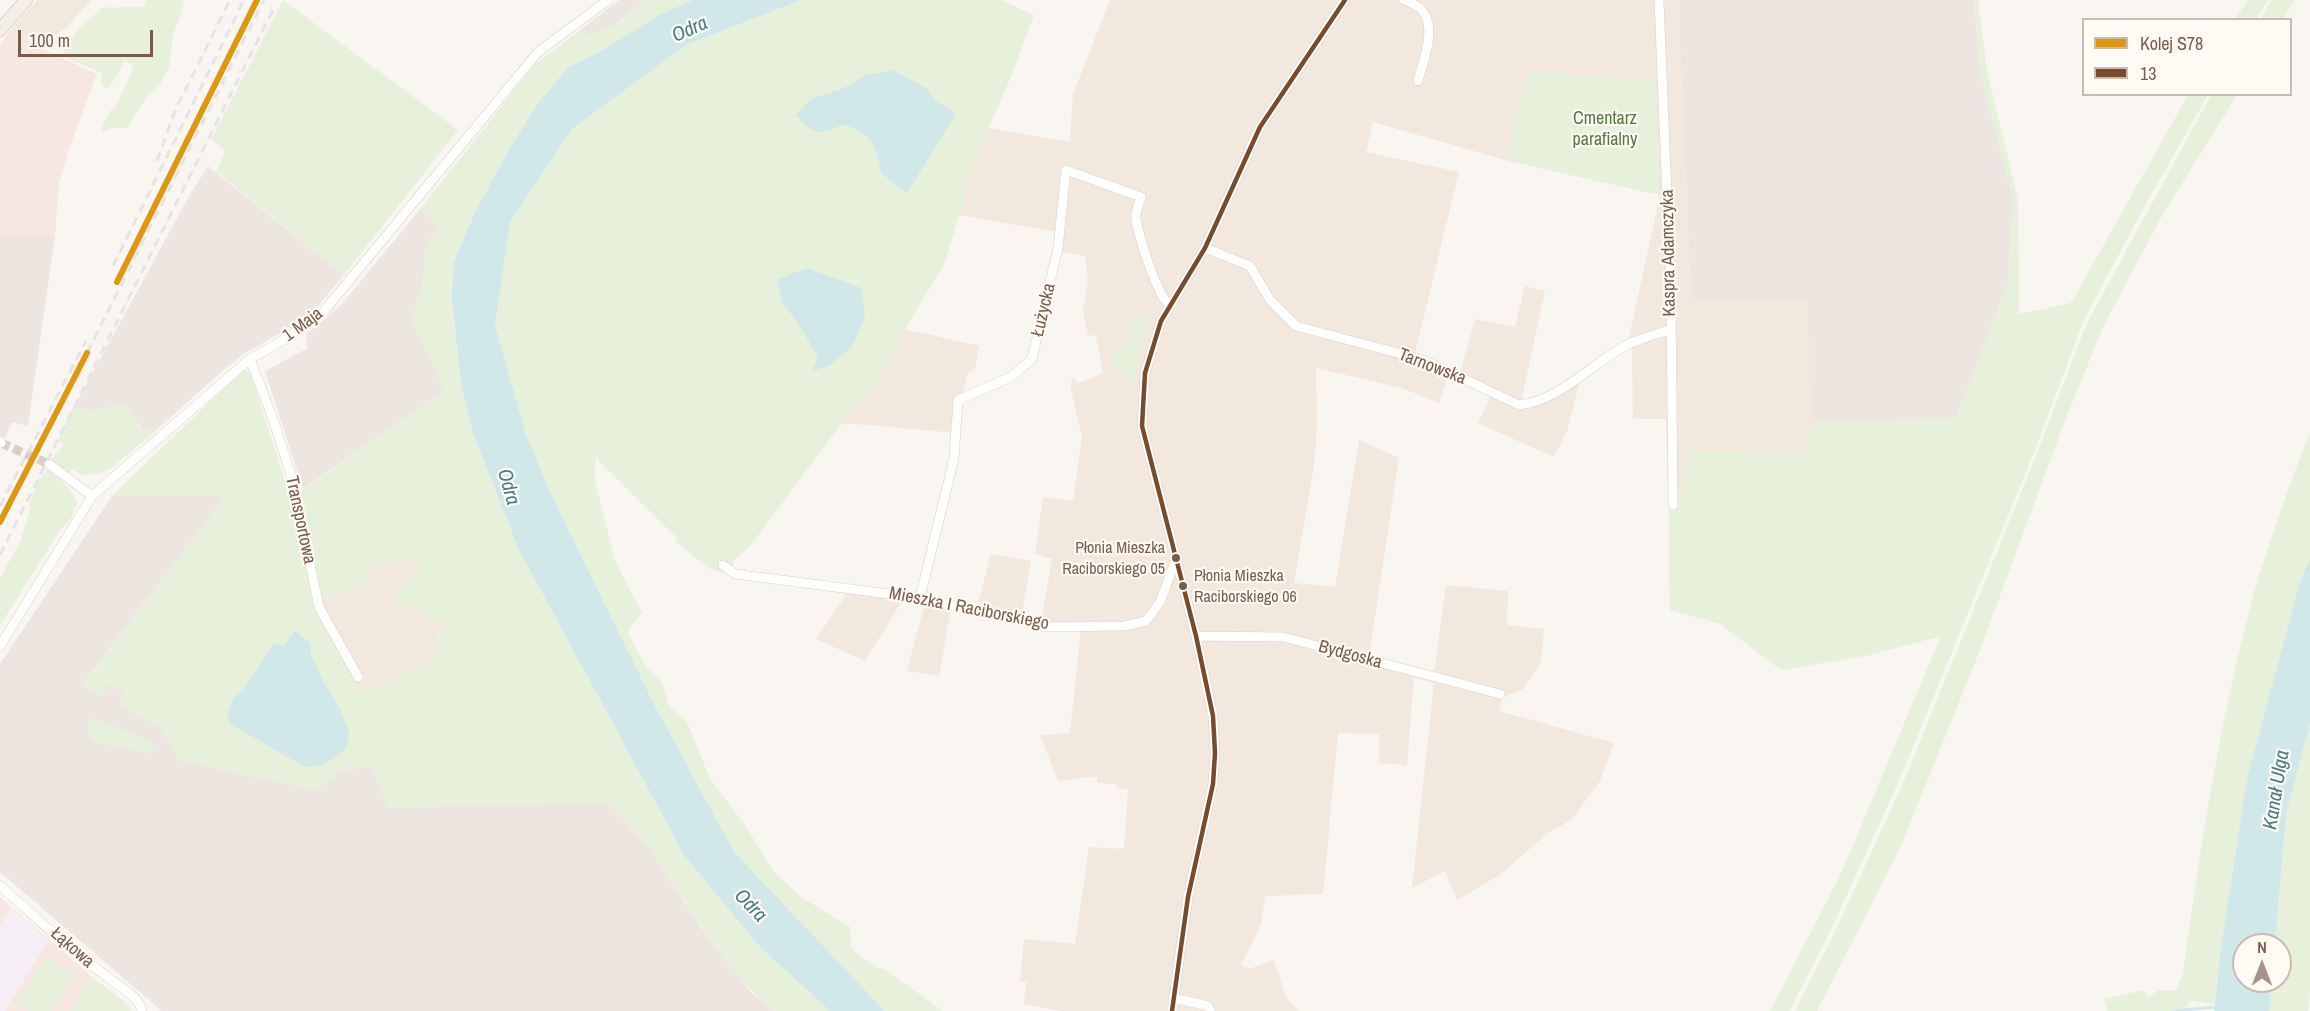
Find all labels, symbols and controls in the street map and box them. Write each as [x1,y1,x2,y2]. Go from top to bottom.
water label: Odra [668,12,712,48]
scale bar [21,18,156,56]
legend [2082,18,2292,96]
text: 100 m [29,28,70,53]
text: Kolej S78 [2140,31,2203,56]
text: 13 [2140,61,2156,86]
park label: Cmentarz parafialny [1573,108,1637,150]
street label: Kaspra Adamczyka [1657,189,1681,317]
street label: Łużycka [1027,281,1061,339]
street label: 1 Maja [279,303,327,347]
street label: Tarnowska [1395,344,1469,390]
water label: Odra [491,466,525,508]
street label: Transportowa [280,474,320,566]
place label: Płonia Mieszka Raciborskiego 05 [1062,539,1165,577]
marker: Płonia Mieszka Raciborskiego 05 [1170,552,1182,564]
place label: Płonia Mieszka Raciborskiego 06 [1194,567,1297,605]
marker: Płonia Mieszka Raciborskiego 06 [1177,580,1189,592]
street label: Mieszka I Raciborskiego [887,583,1051,635]
street label: Bydgoska [1316,636,1384,674]
water label: Kanał Ulga [2259,749,2295,831]
water label: Odra [729,885,771,927]
street label: Łąkowa [46,923,98,973]
north arrow [2232,933,2292,993]
text: N [2257,936,2267,958]

